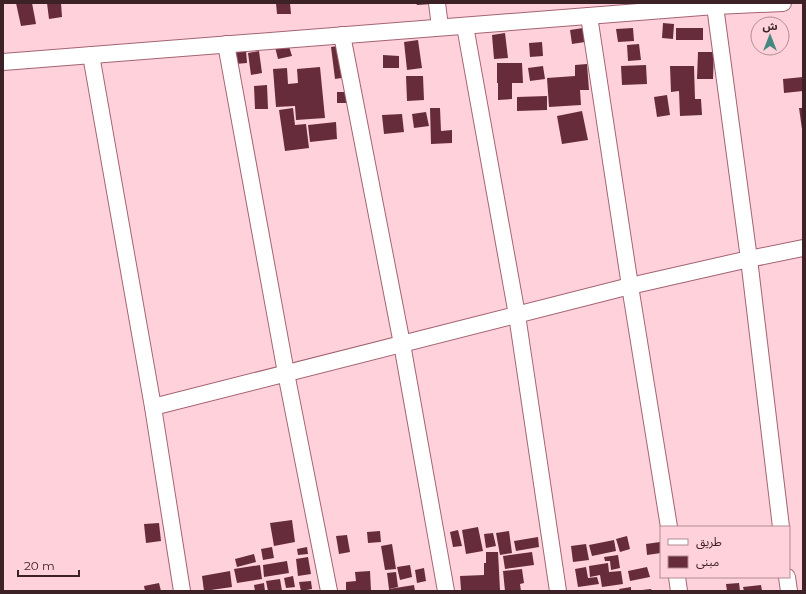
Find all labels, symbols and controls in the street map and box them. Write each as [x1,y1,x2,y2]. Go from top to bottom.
north arrow [750,16,790,56]
text: ش [762,19,778,33]
legend [660,526,790,578]
text: طريق [696,534,722,550]
scale bar [18,552,79,578]
text: مبنى [696,554,719,569]
text: 20 m [24,558,55,573]

